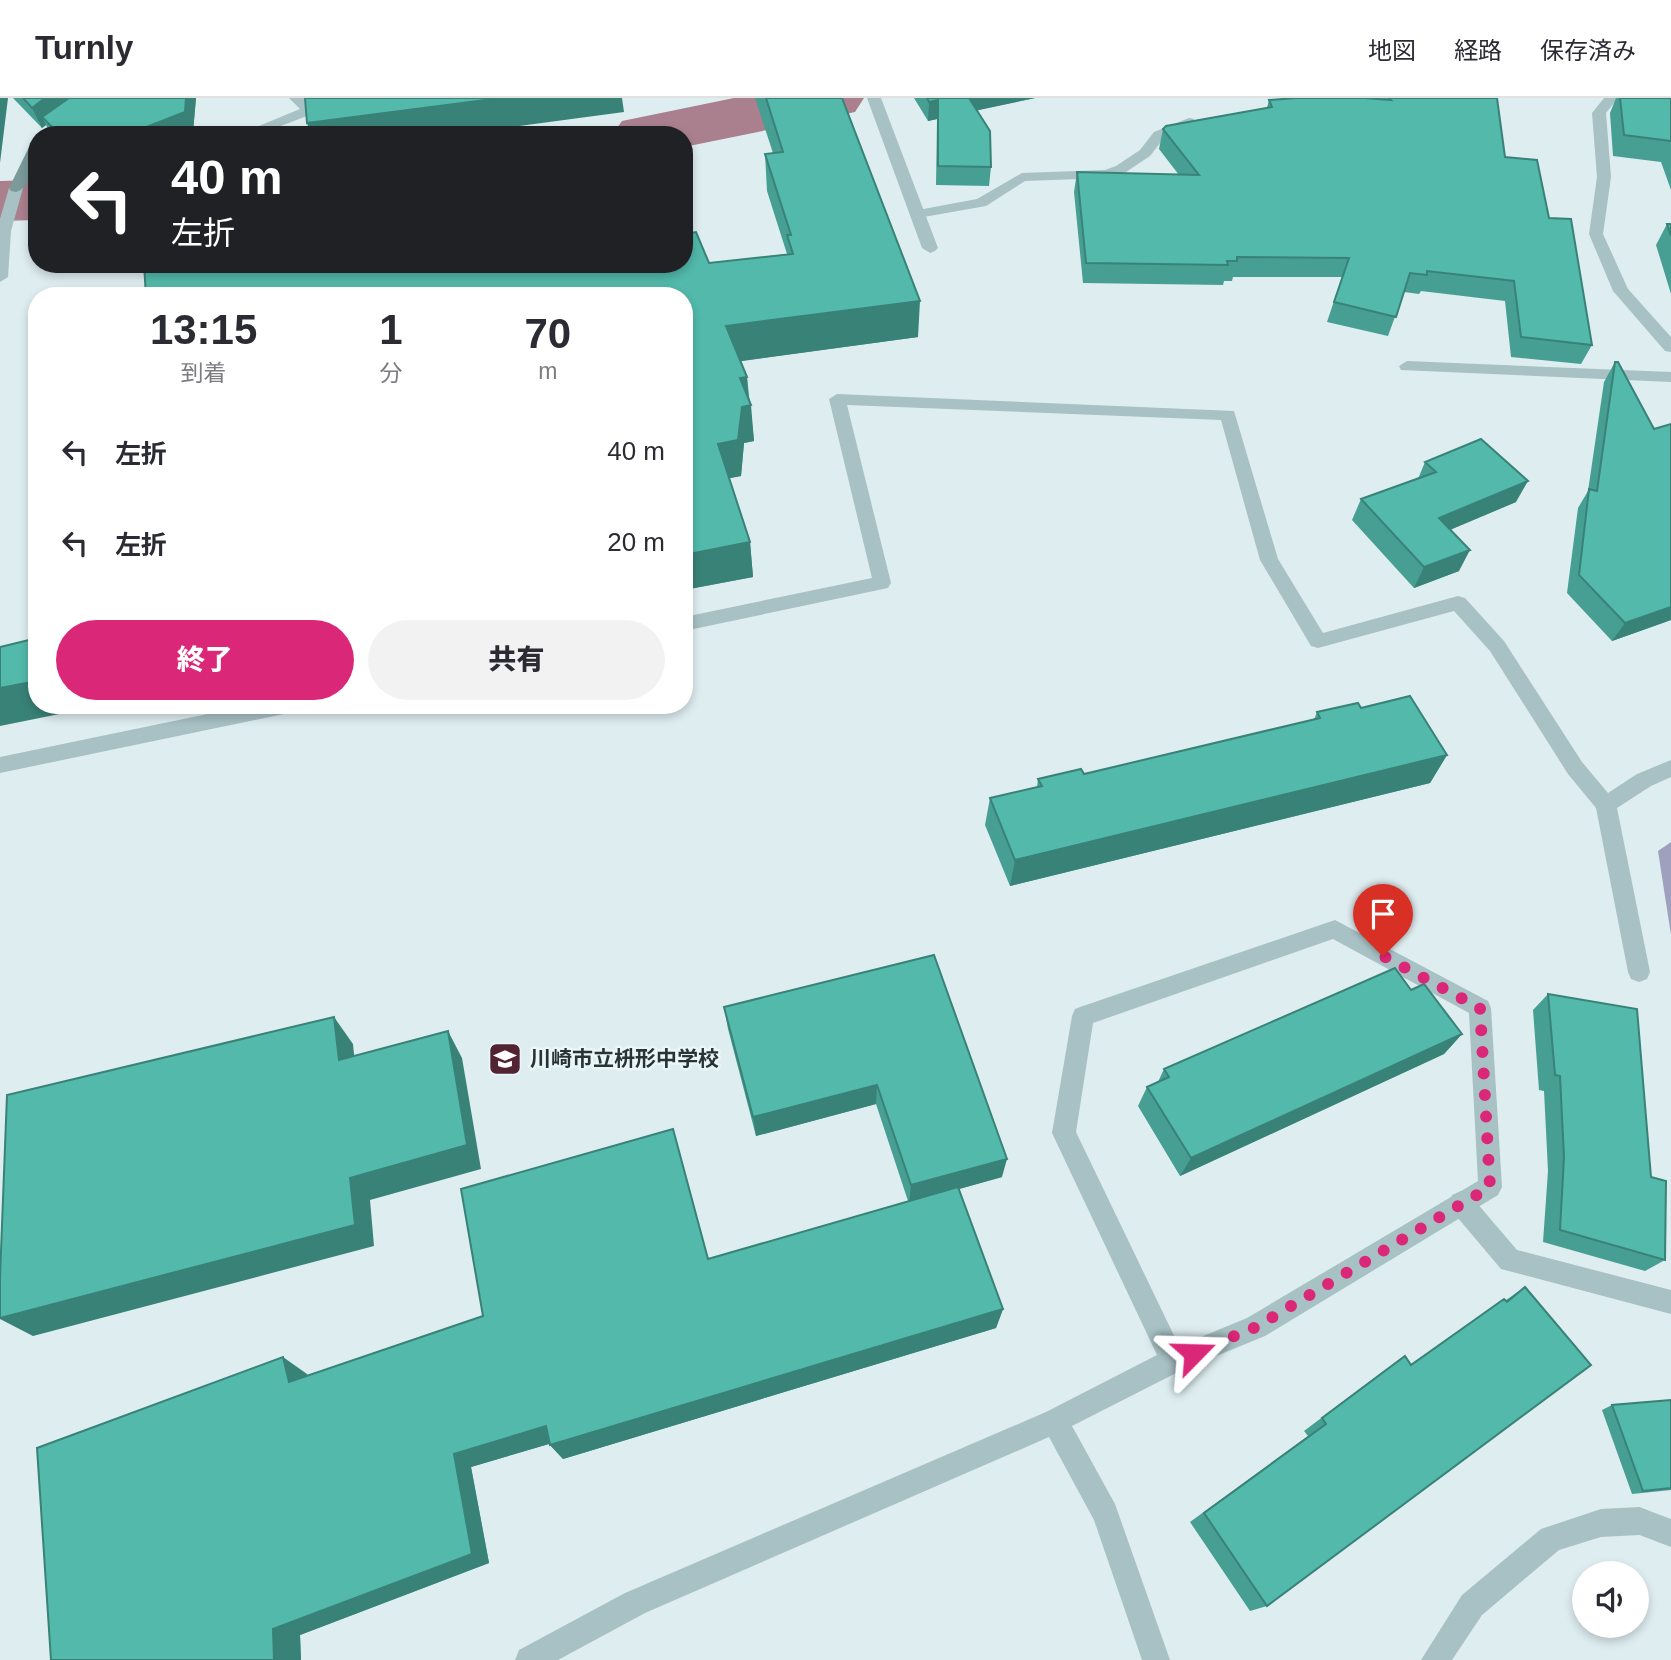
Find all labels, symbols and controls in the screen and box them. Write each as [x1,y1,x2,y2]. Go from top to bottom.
text: Turnly [35,29,133,66]
text: 地図 [1368,37,1416,64]
text: 経路 [1454,37,1502,64]
text: 保存済み [1540,37,1636,64]
text: 40 m [171,150,283,204]
icon: left [56,154,147,245]
text: 左折 [171,215,235,251]
text: 13:15 [150,306,257,353]
text: 1 [379,306,403,353]
text: 70 [524,310,571,357]
text: m [538,358,557,384]
text: 到着 [181,360,227,386]
text: 分 [379,360,402,386]
icon: left [56,433,94,471]
text: 40 m [607,436,665,466]
text: 左折 [115,439,167,469]
icon: left [56,524,94,562]
text: 20 m [607,527,665,557]
text: 左折 [115,530,167,560]
button: 終了 [56,620,354,700]
button: 共有 [368,620,665,700]
pin [1353,884,1413,956]
icon: arrive [1364,895,1402,933]
school or university icon: 川崎市立枡形中学校 [486,1040,524,1078]
place label: 川崎市立枡形中学校 [530,1047,719,1070]
position arrow [1157,1316,1231,1390]
map controls [1572,1561,1649,1638]
button: sound [1572,1561,1649,1638]

